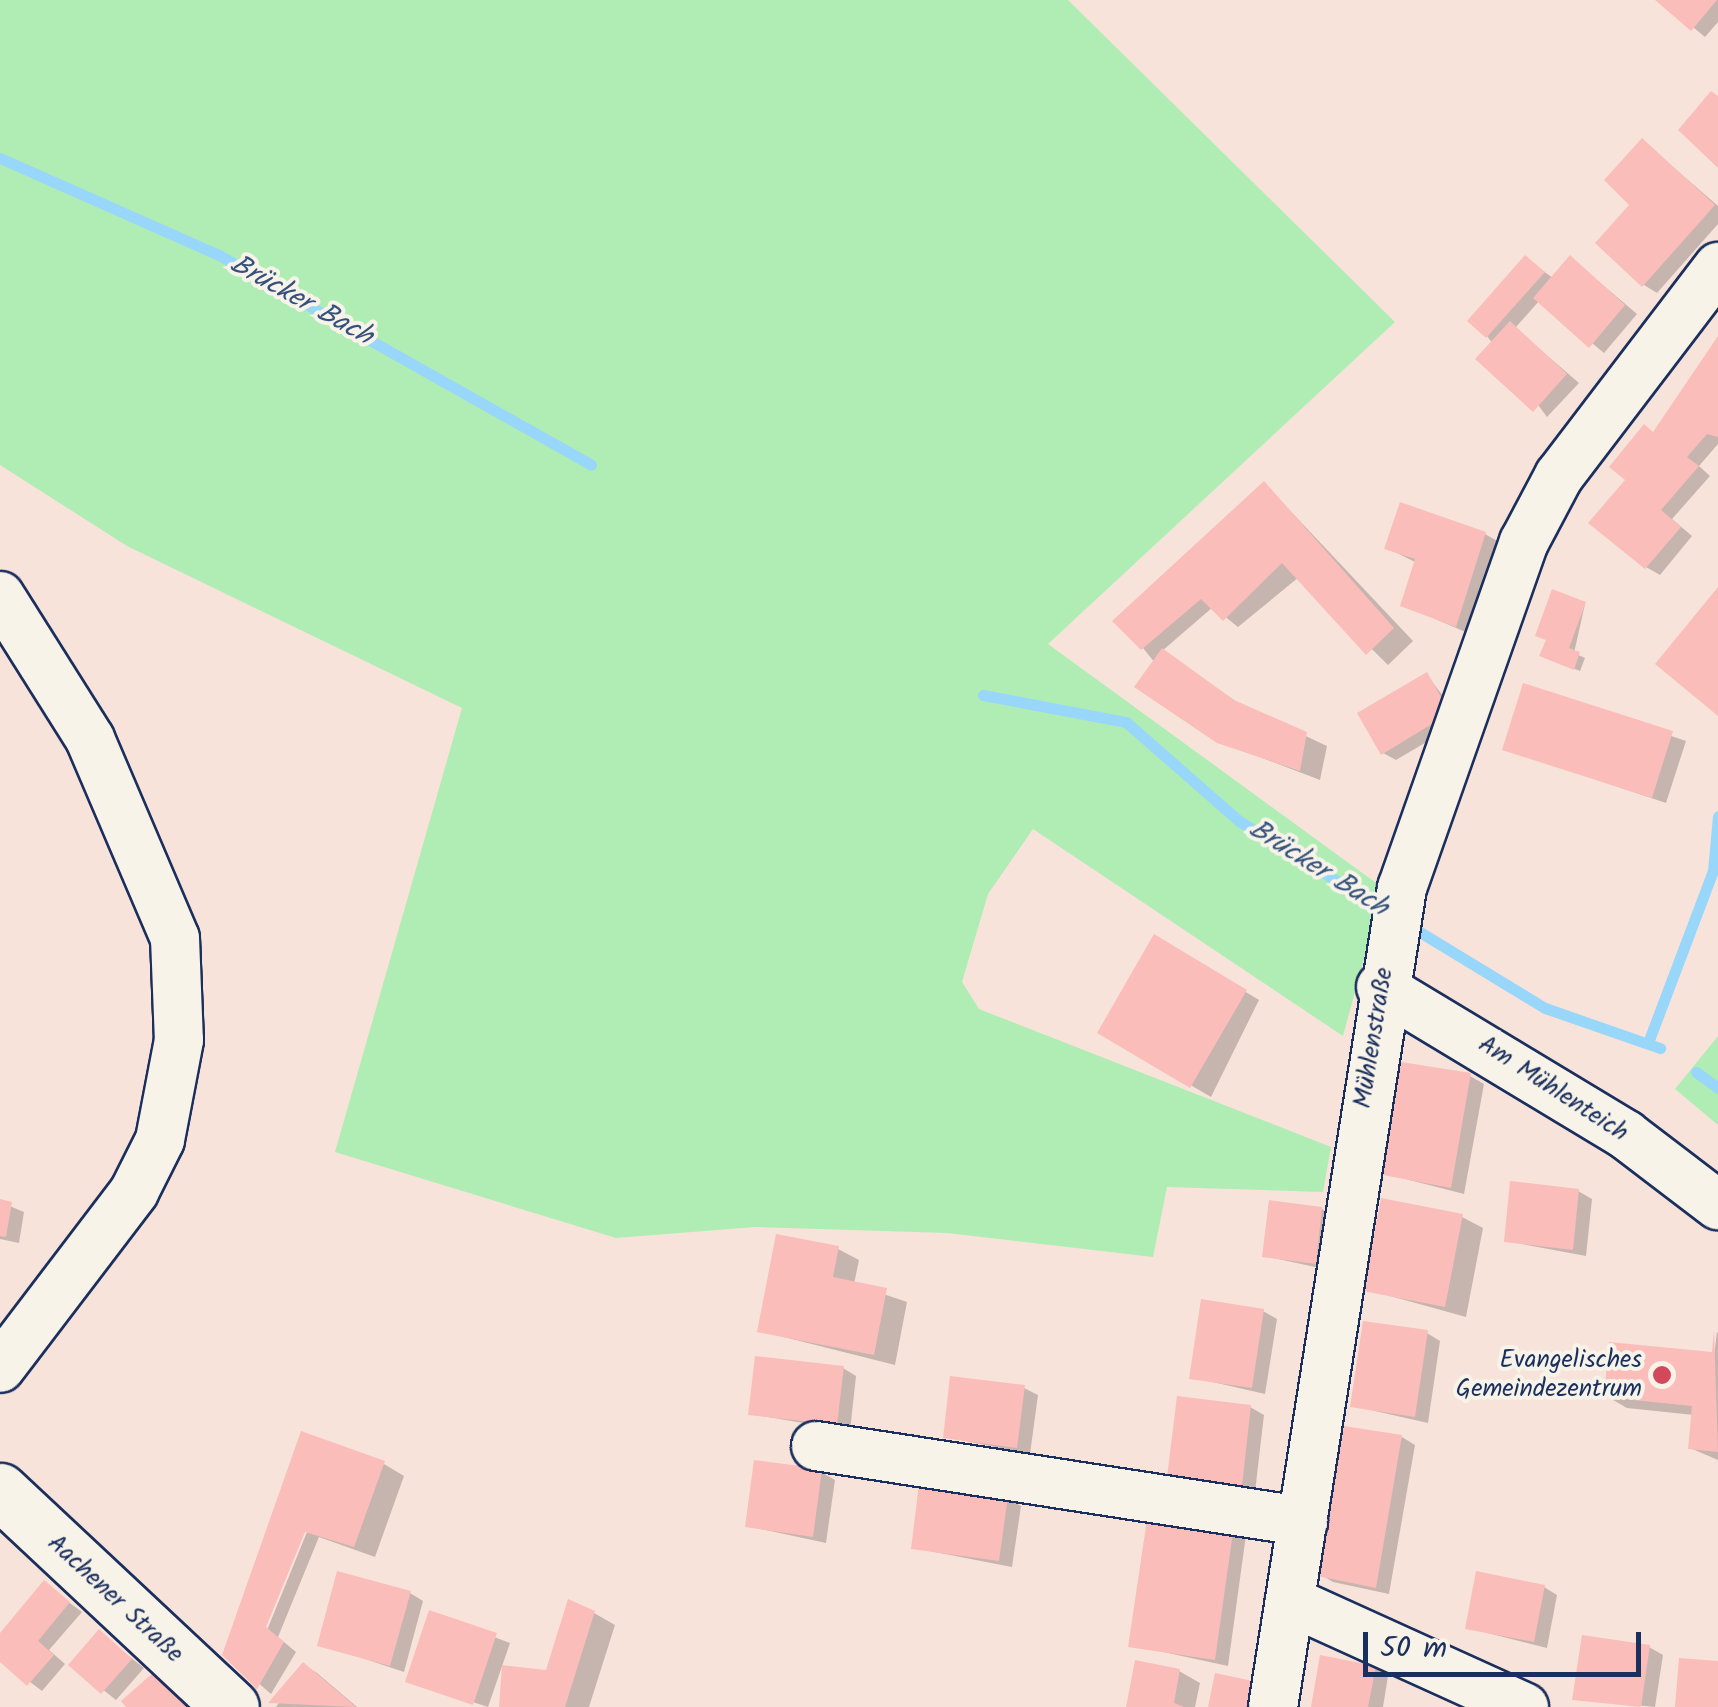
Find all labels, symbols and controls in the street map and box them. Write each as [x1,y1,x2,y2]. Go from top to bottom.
water label: Brücker Bach [224,248,378,354]
water label: Brücker Bach [1242,813,1394,925]
street label: Mühlenstraße [1348,966,1400,1110]
street label: Am Mühlenteich [1473,1029,1633,1149]
place label: Evangelisches Gemeindezentrum [1456,1346,1642,1405]
marker: Evangelisches Gemeindezentrum [1651,1364,1673,1386]
street label: Aachener Straße [41,1529,189,1669]
scale bar [1368,1612,1646,1674]
text: 50 m [1380,1625,1447,1673]

